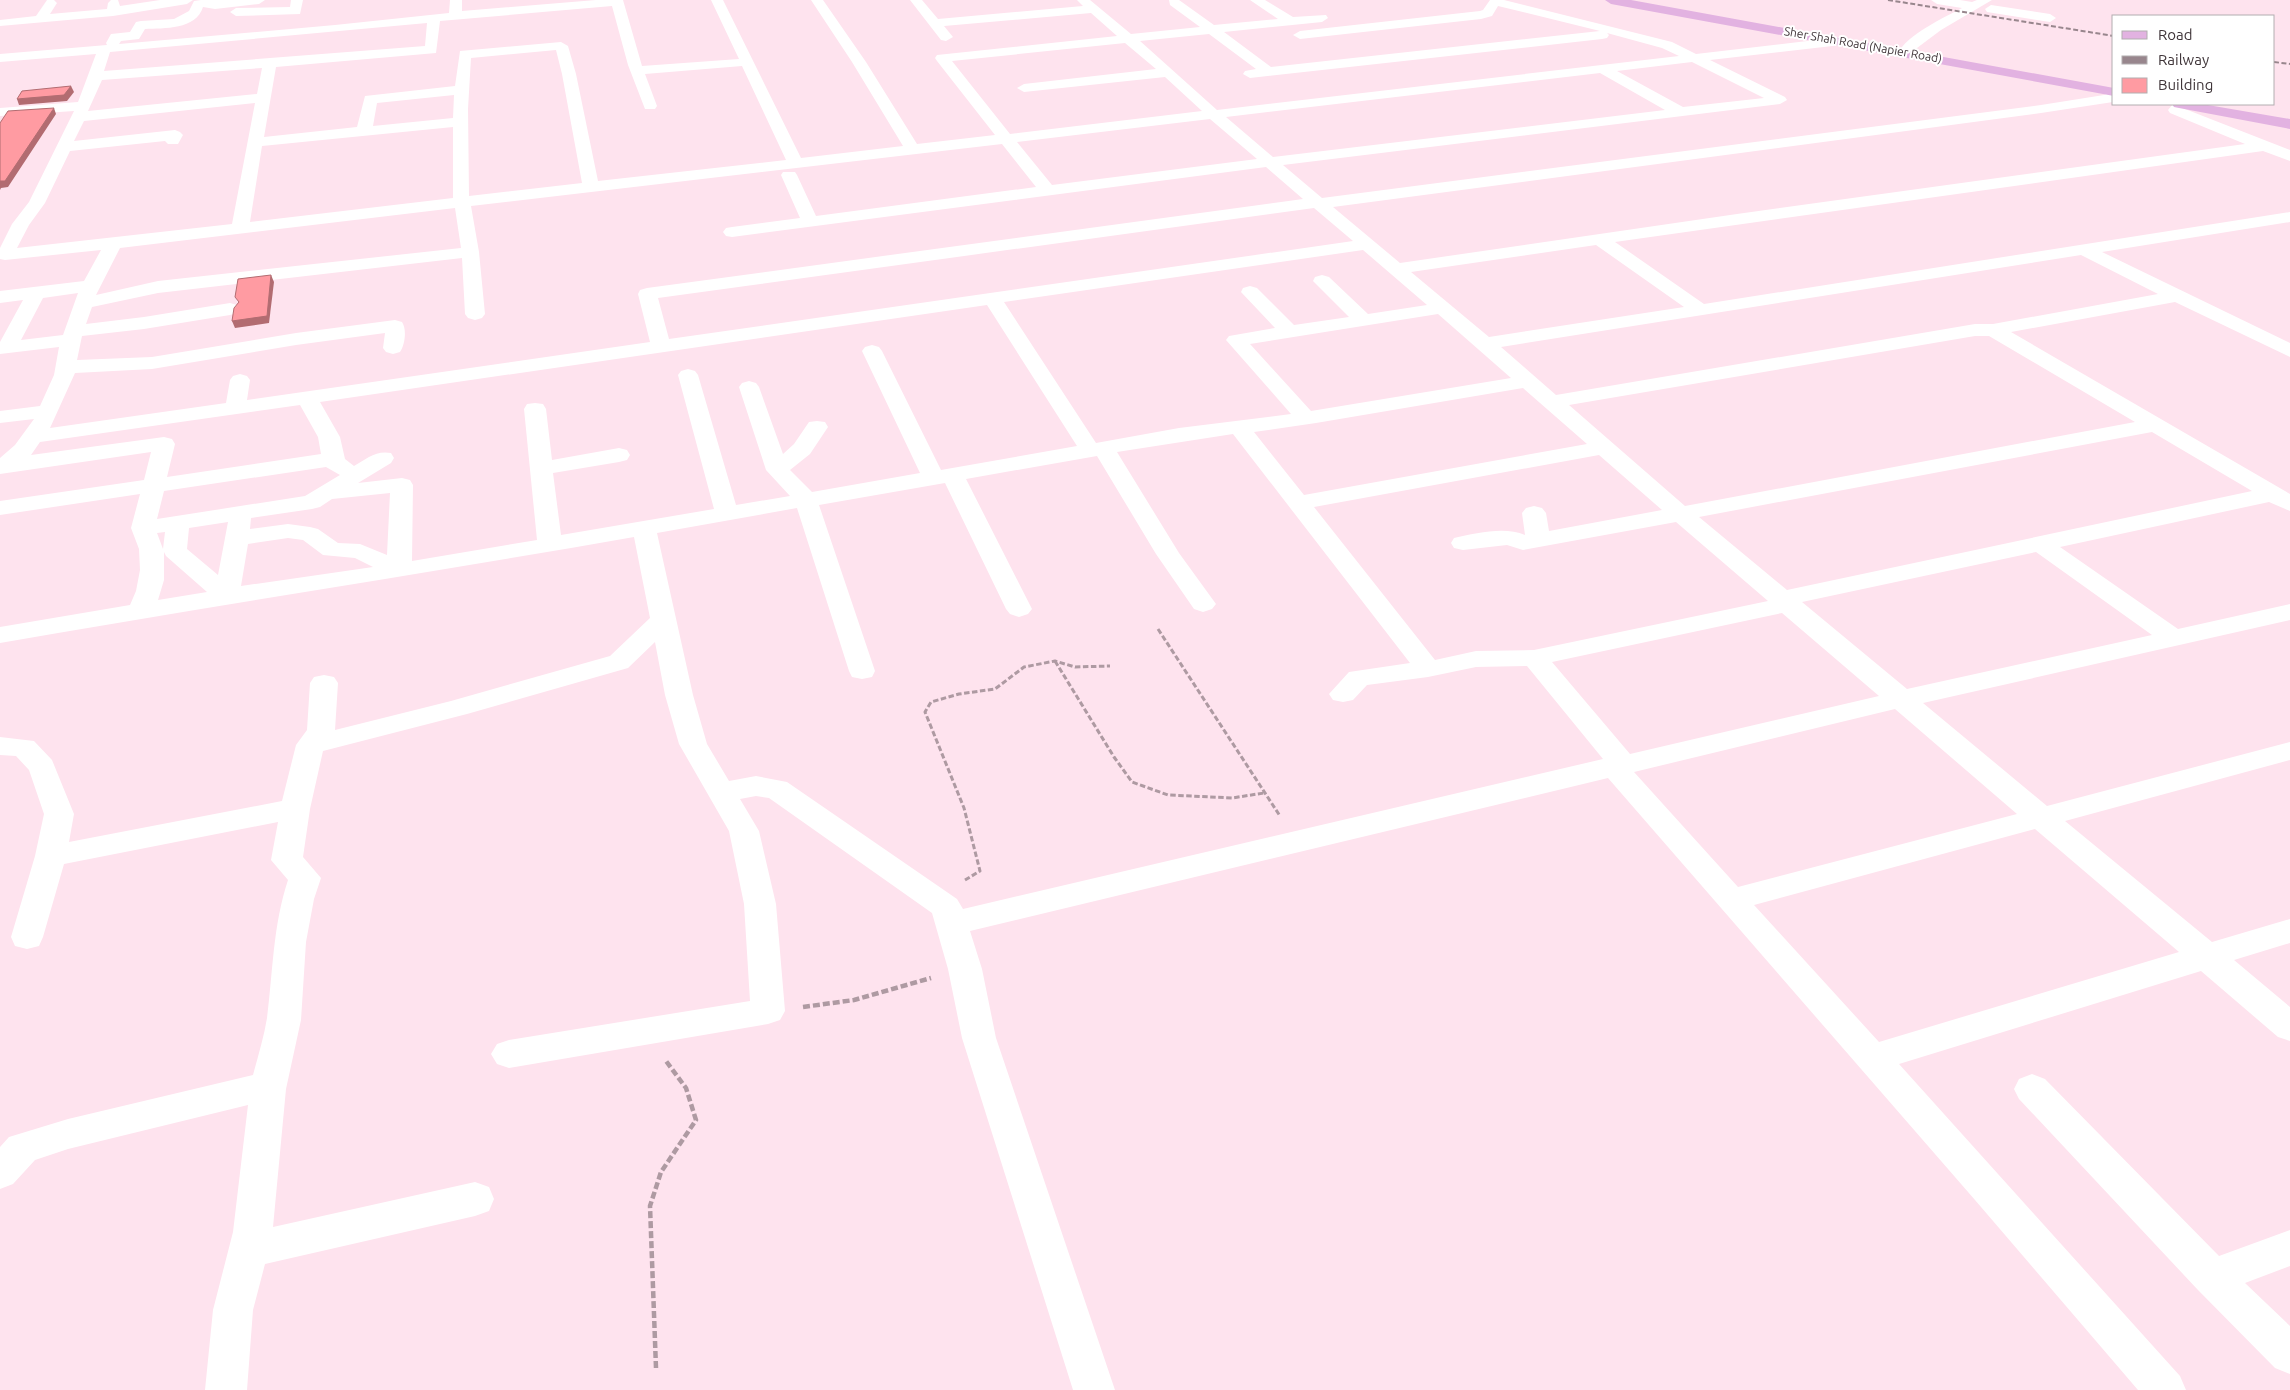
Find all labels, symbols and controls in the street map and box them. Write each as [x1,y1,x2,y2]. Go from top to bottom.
legend [2112,15,2275,105]
street label: Sher Shah Road (Napier Road) [1783,24,1943,66]
text: Road [2158,26,2193,43]
text: Railway [2158,51,2209,68]
text: Building [2158,76,2213,93]

